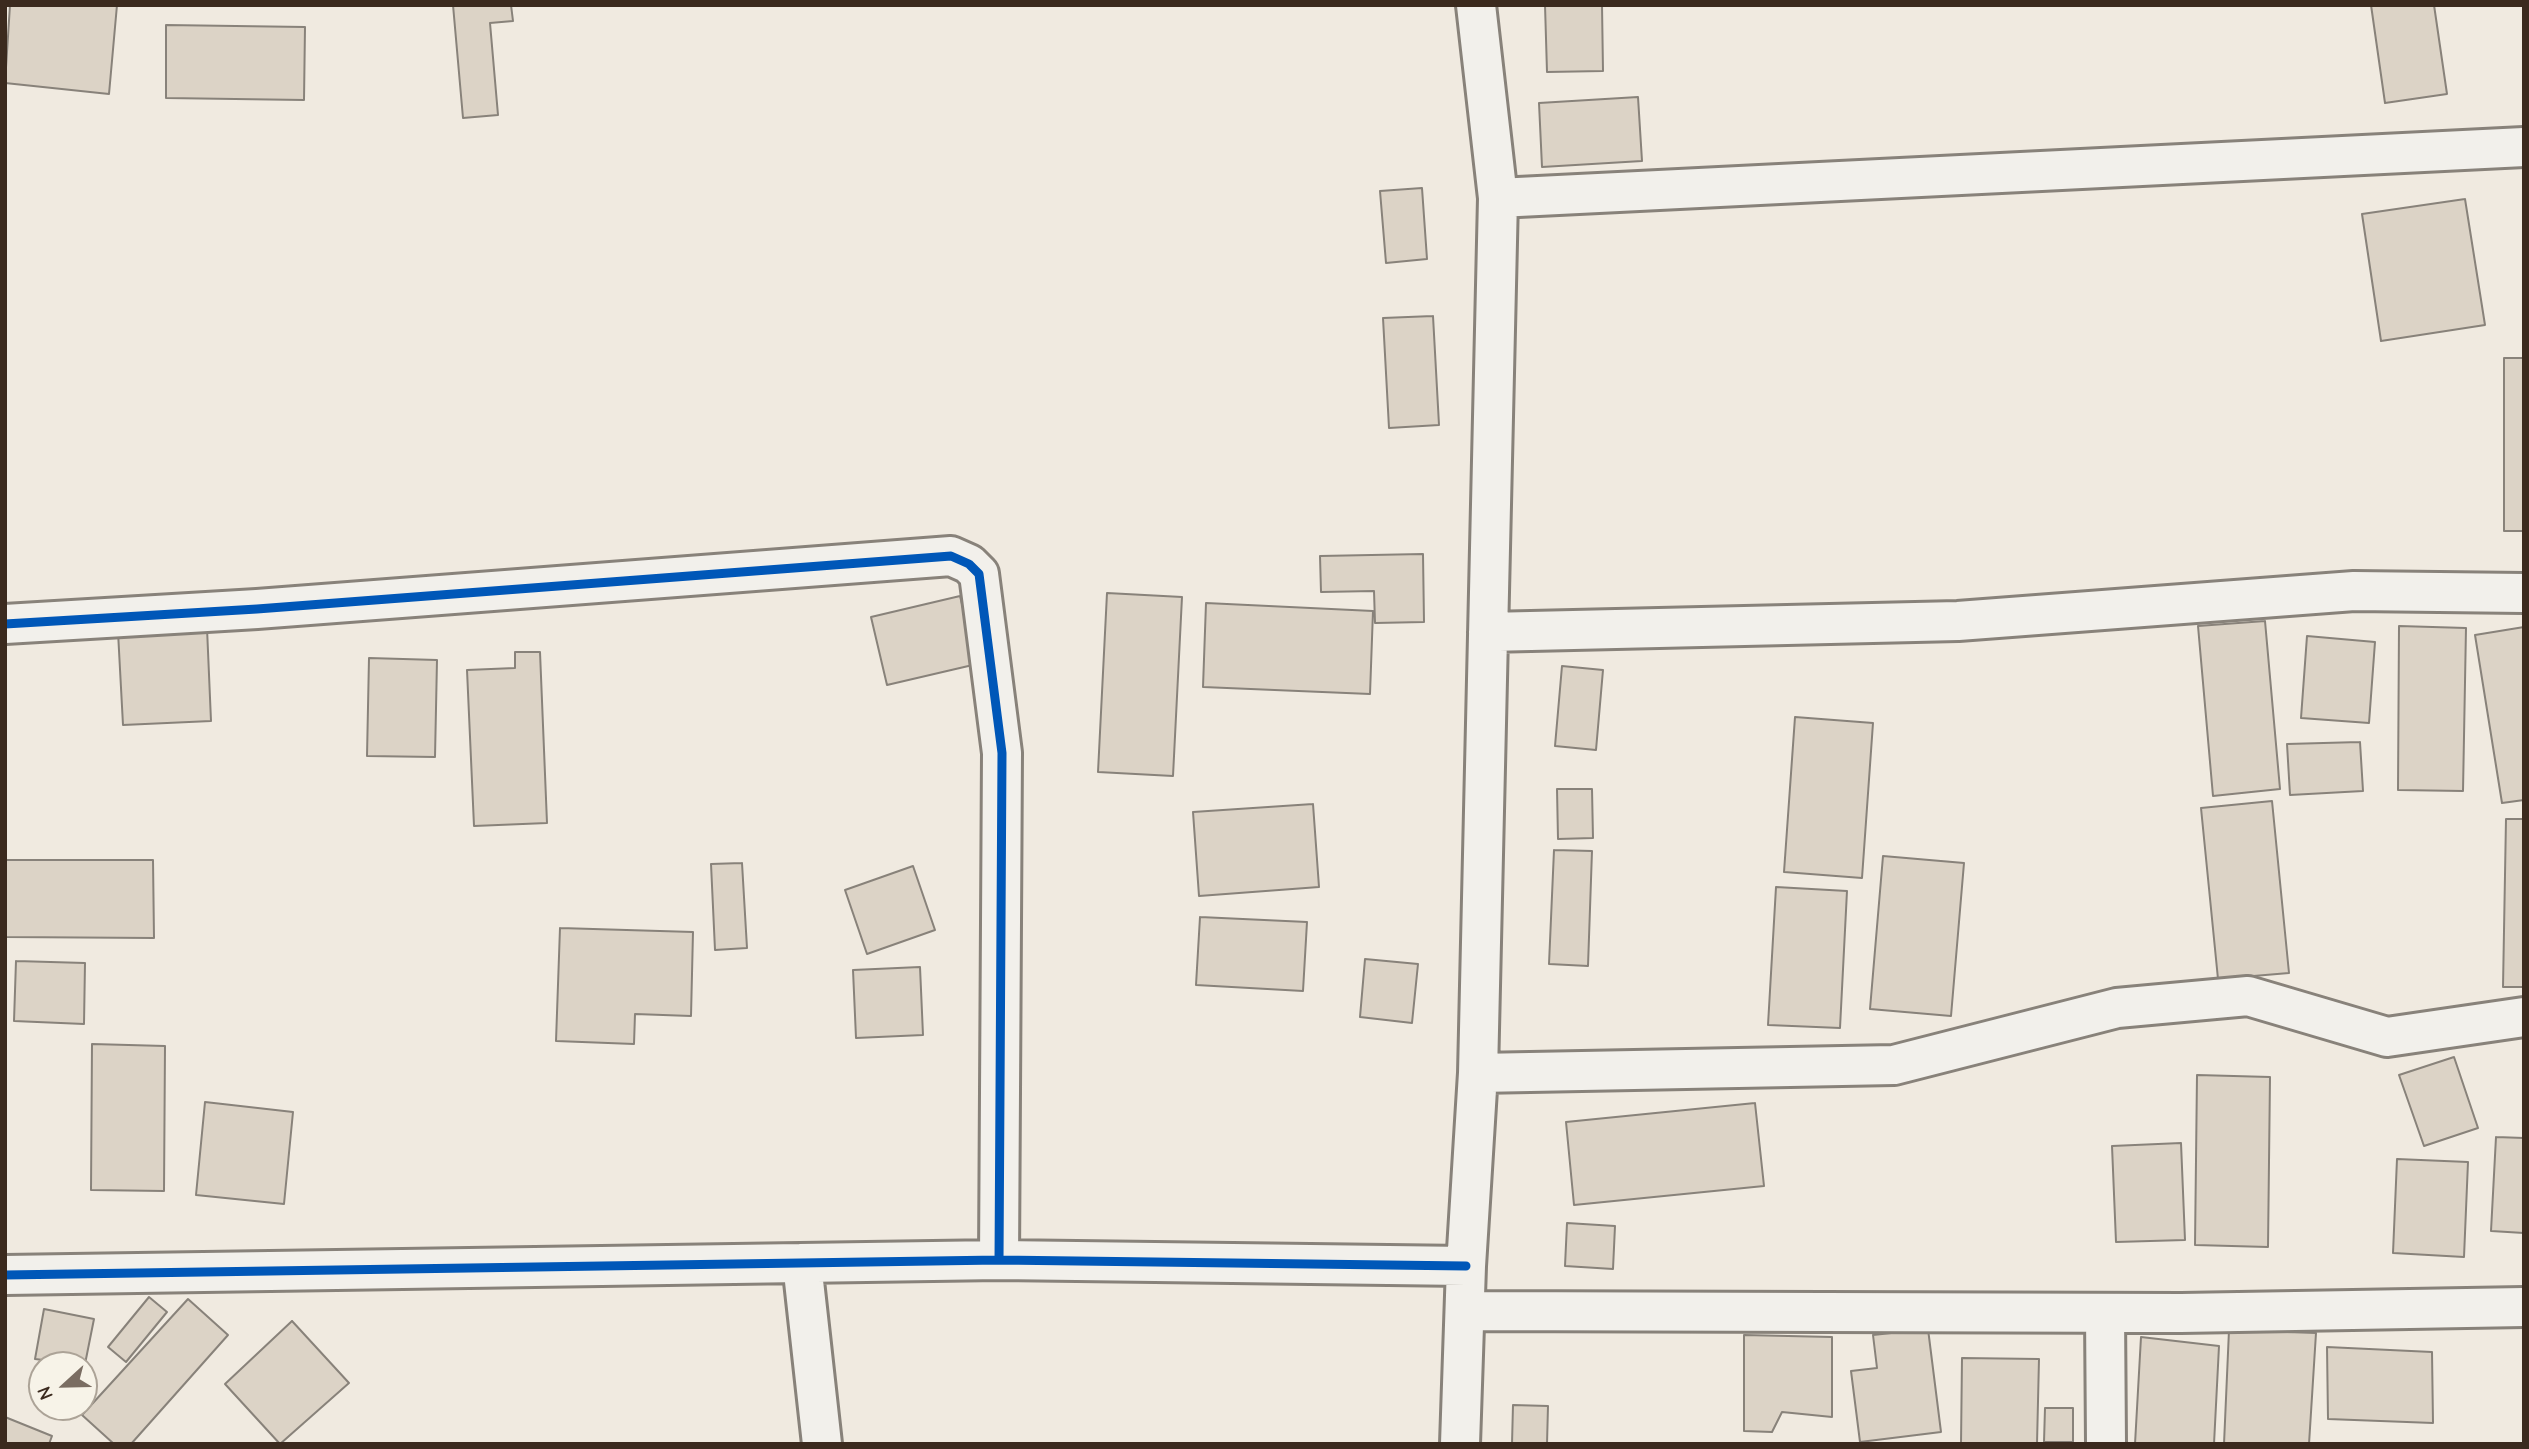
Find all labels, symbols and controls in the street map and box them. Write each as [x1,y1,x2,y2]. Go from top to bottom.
north arrow [28,1351,98,1421]
text: N [33,1383,58,1403]

